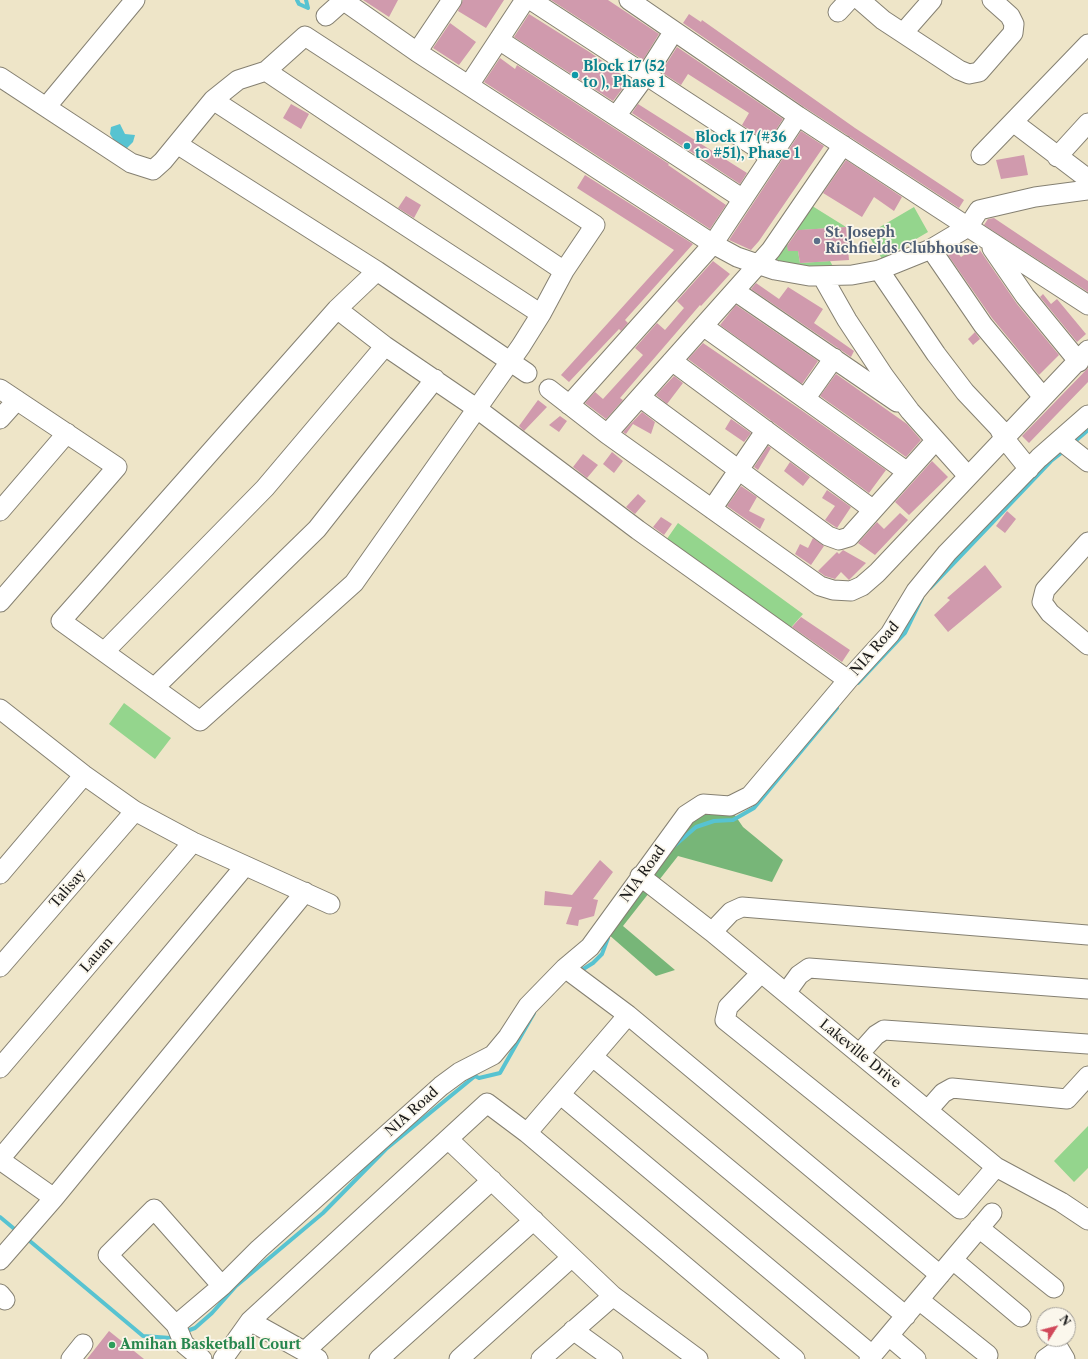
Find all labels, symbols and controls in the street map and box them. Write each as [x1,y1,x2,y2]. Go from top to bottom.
place label: Block 17 (52 to ), Phase 1 [583,59,665,92]
marker: Block 17 (52 to ), Phase 1 [570,70,580,80]
place label: Block 17 (#36 to #51), Phase 1 [695,130,800,162]
marker: Block 17 (#36 to #51), Phase 1 [682,141,692,151]
place label: St. Joseph Richfields Clubhouse [825,225,978,258]
marker: St. Joseph Richfields Clubhouse [812,236,822,246]
street label: NIA Road [847,619,903,679]
street label: NIA Road [617,843,669,905]
street label: Talisay [47,866,89,912]
street label: Lauan [77,934,117,976]
street label: Lakeville Drive [816,1016,904,1092]
street label: NIA Road [382,1084,442,1140]
north arrow [1036,1307,1076,1347]
text: N [1056,1313,1073,1329]
place label: Amihan Basketball Court [120,1337,301,1353]
marker: Amihan Basketball Court [107,1340,117,1350]

